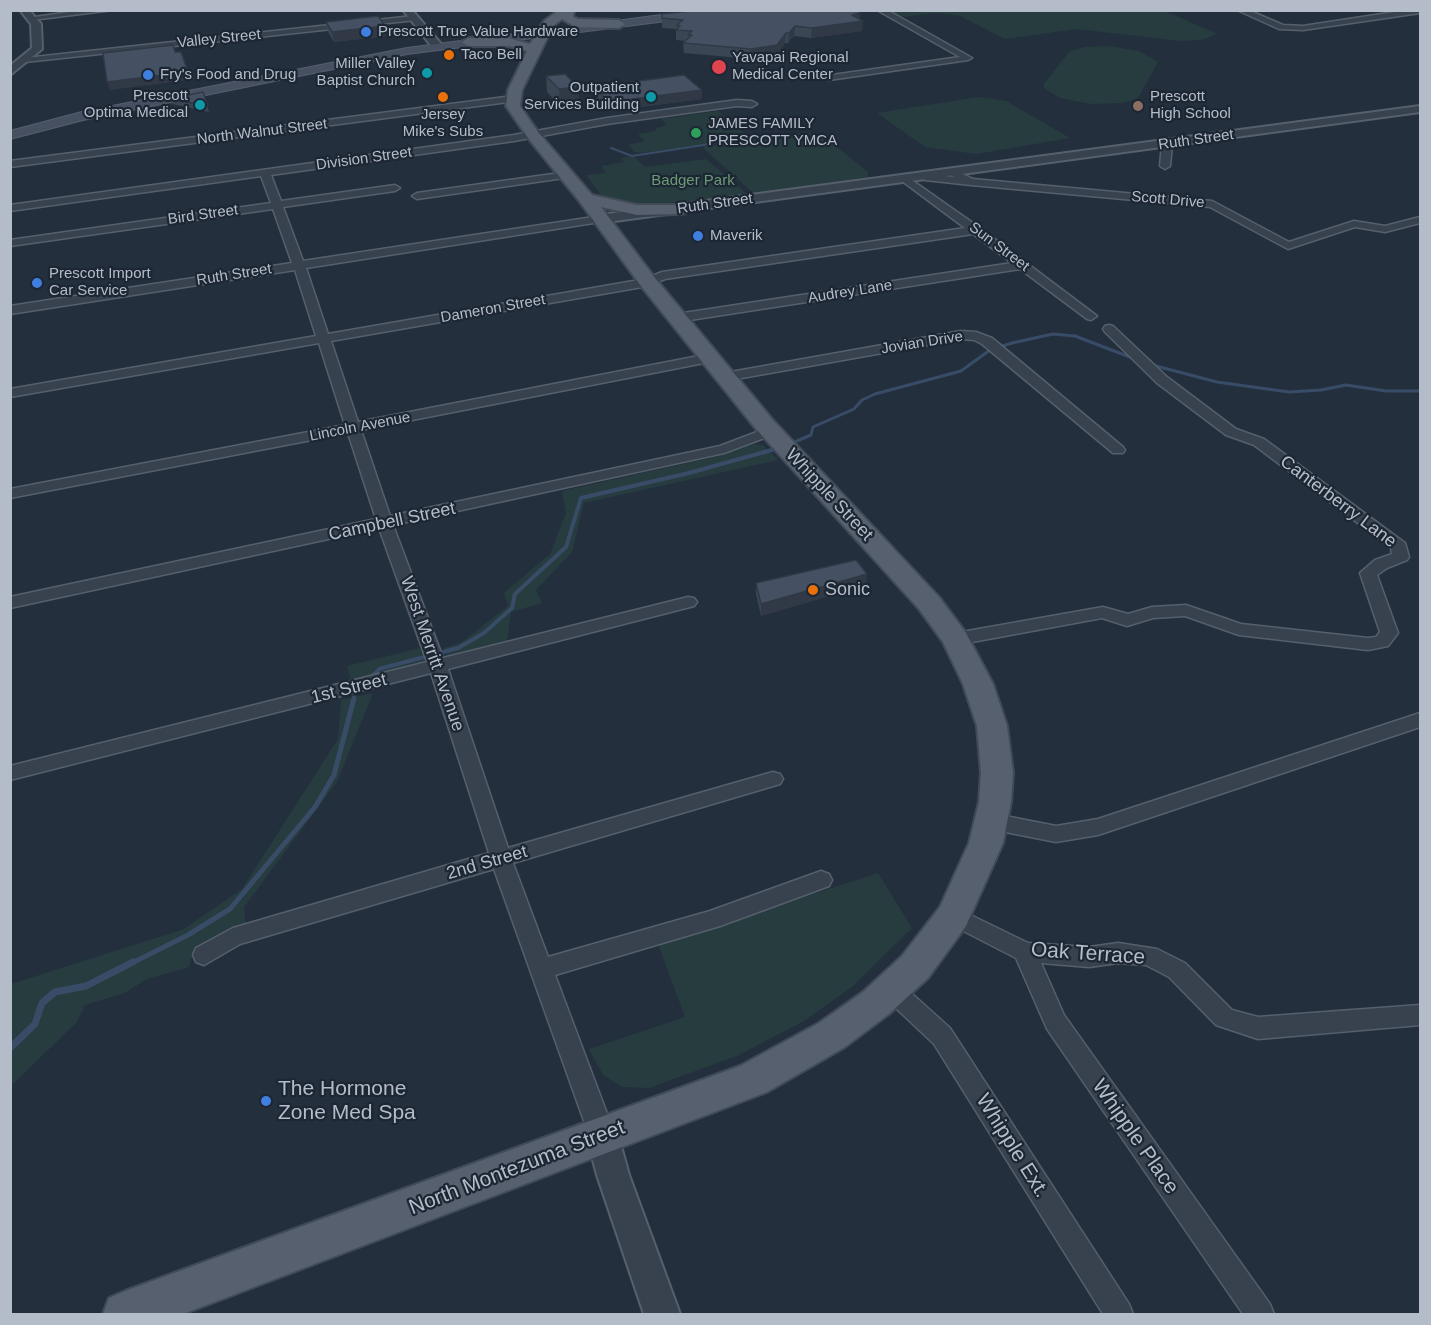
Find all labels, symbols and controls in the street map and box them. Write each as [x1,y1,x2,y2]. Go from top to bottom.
place label: Prescott True Value Hardware [378,23,578,41]
marker: Prescott True Value Hardware [359,25,373,39]
street label: Valley Street [176,26,262,52]
place label: Taco Bell [461,46,522,64]
marker: Taco Bell [442,48,456,62]
place label: Yavapai Regional Medical Center [732,49,848,84]
place label: Miller Valley Baptist Church [317,55,415,90]
marker: Yavapai Regional Medical Center [710,58,728,76]
place label: Fry's Food and Drug [160,66,296,84]
marker: Miller Valley Baptist Church [420,66,434,80]
marker: Fry's Food and Drug [141,68,155,82]
place label: Outpatient Services Building [524,79,639,114]
place label: Prescott Optima Medical [84,87,188,122]
place label: Prescott High School [1150,88,1231,123]
marker: Jersey Mike's Subs [436,90,450,104]
marker: Outpatient Services Building [644,90,658,104]
marker: Prescott Optima Medical [193,98,207,112]
marker: Prescott High School [1131,99,1145,113]
place label: Jersey Mike's Subs [403,106,483,141]
street label: North Walnut Street [196,115,328,149]
place label: JAMES FAMILY PRESCOTT YMCA [708,115,837,150]
marker: JAMES FAMILY PRESCOTT YMCA [689,126,703,140]
street label: Ruth Street [1157,126,1235,154]
street label: Division Street [315,143,413,175]
park label: Badger Park [651,172,735,190]
street label: Scott Drive [1131,188,1205,212]
street label: Ruth Street [676,190,754,218]
street label: Bird Street [167,201,239,229]
street label: Sun Street [965,218,1033,276]
place label: Maverik [710,227,763,245]
marker: Maverik [691,229,705,243]
street label: Ruth Street [195,260,273,290]
place label: Prescott Import Car Service [49,265,151,300]
marker: Prescott Import Car Service [30,276,44,290]
street label: Audrey Lane [807,276,893,308]
street label: Dameron Street [439,291,547,327]
street label: Jovian Drive [880,328,964,358]
street label: Lincoln Avenue [308,408,412,446]
street label: Whipple Street [781,444,877,546]
street label: Canterberry Lane [1276,451,1400,553]
street label: Campbell Street [327,498,457,546]
street label: West Merritt Avenue [395,574,469,734]
place label: Sonic [825,579,870,601]
marker: Sonic [806,583,820,597]
street label: 1st Street [309,669,389,709]
street label: 2nd Street [444,841,530,885]
street label: Oak Terrace [1030,937,1146,971]
street label: Whipple Place [1086,1075,1184,1199]
place label: The Hormone Zone Med Spa [278,1076,416,1126]
street label: Whipple Ext. [970,1089,1054,1203]
marker: The Hormone Zone Med Spa [259,1094,273,1108]
street label: North Montezuma Street [406,1115,628,1221]

